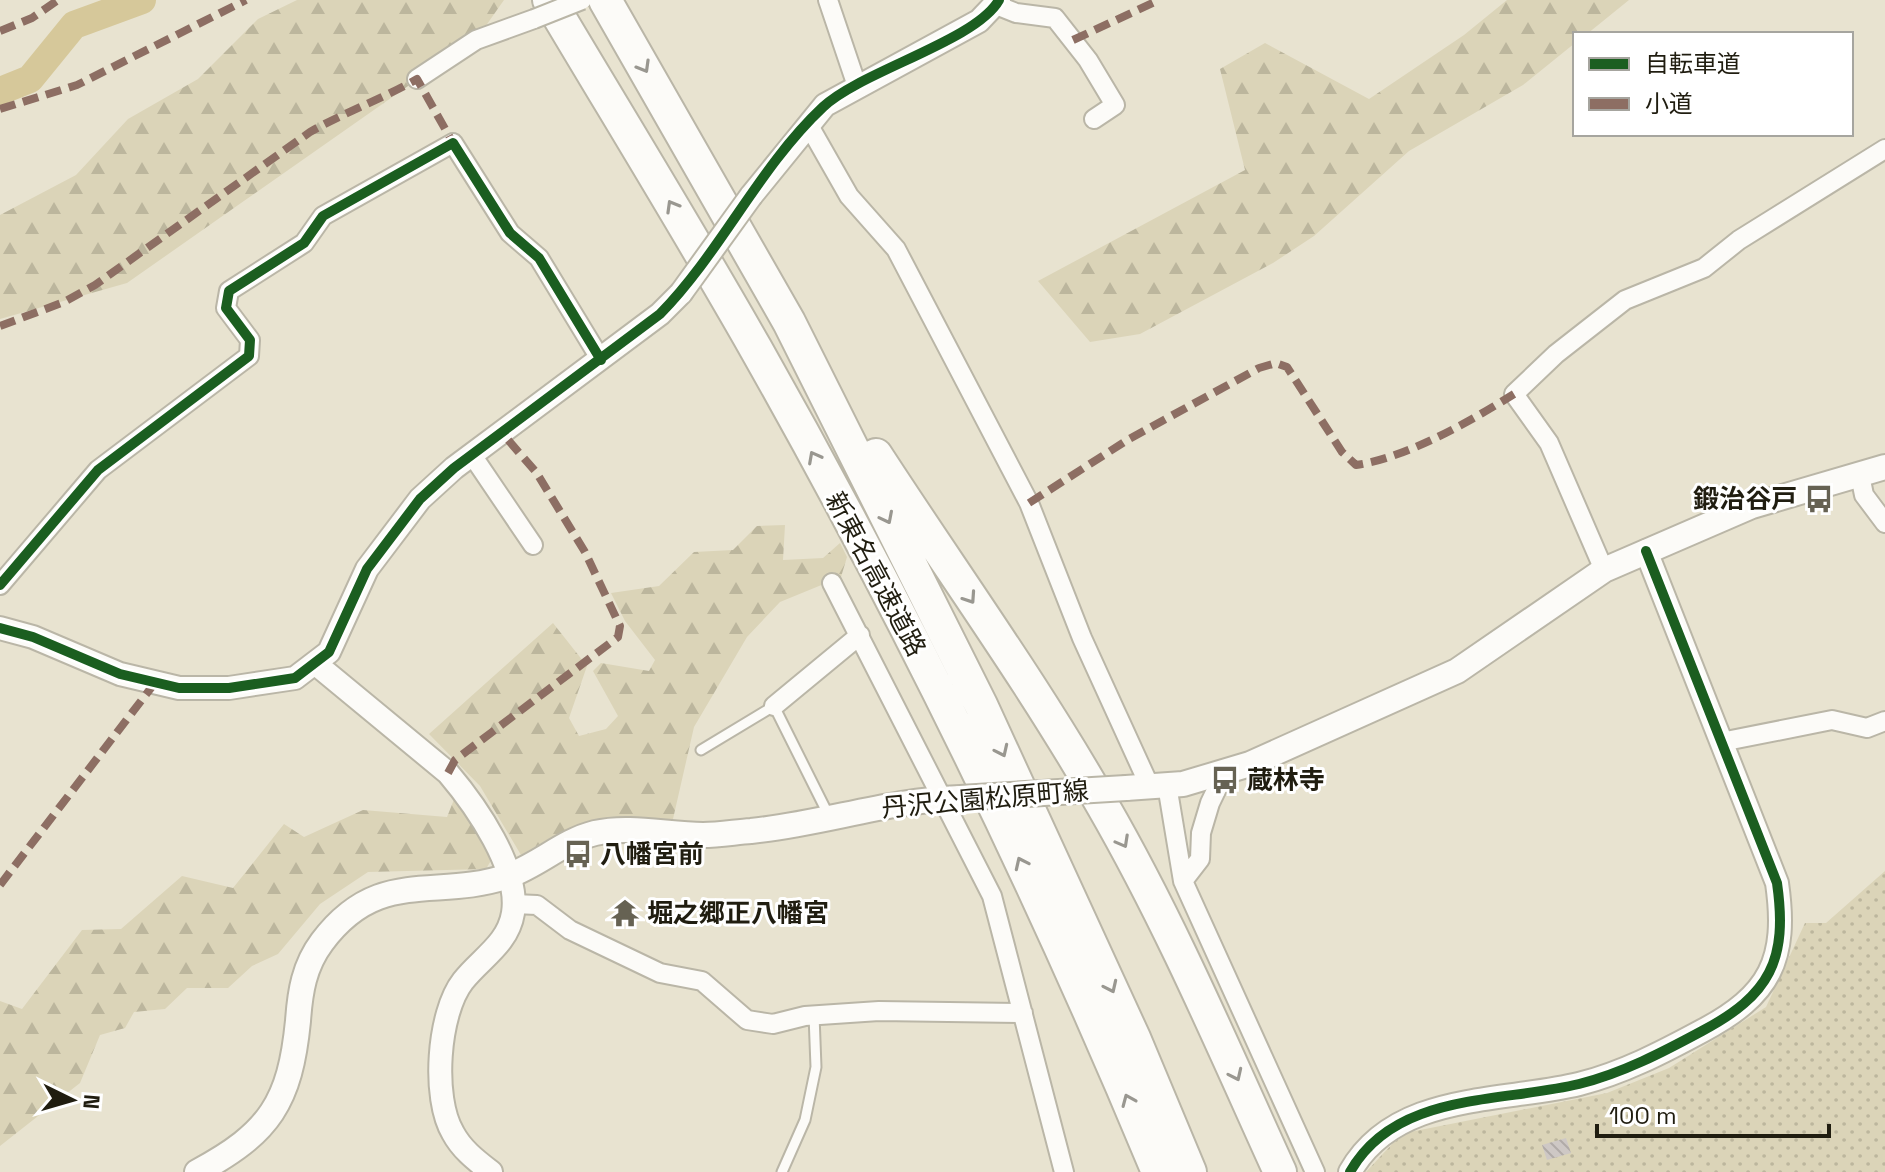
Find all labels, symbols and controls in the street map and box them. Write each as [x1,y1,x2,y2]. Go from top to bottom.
legend [1573,32,1853,136]
text: 自転車道 [1645,48,1741,79]
one-way arrow [635,59,650,73]
text: 小道 [1645,88,1693,119]
one-way arrow [666,200,682,215]
one-way arrow [809,451,824,465]
place label: 鍛治谷戸 [1693,482,1797,516]
bus stop icon: 鍛治谷戸 [1804,484,1834,514]
street label: 新東名高速道路 [818,486,934,662]
one-way arrow [878,509,893,524]
one-way arrow [960,589,975,603]
one-way arrow [992,743,1008,757]
place label: 蔵林寺 [1247,763,1325,797]
bus stop icon: 蔵林寺 [1210,765,1240,795]
street label: 丹沢公園松原町線 [880,773,1090,825]
one-way arrow [1113,833,1128,848]
place label: 八幡宮前 [600,837,704,871]
bus stop icon: 八幡宮前 [563,839,593,869]
one-way arrow [1015,857,1031,871]
place label: 堀之郷正八幡宮 [647,896,829,930]
temple icon: 堀之郷正八幡宮 [610,898,640,928]
one-way arrow [1101,979,1117,994]
north arrow [32,1060,112,1140]
one-way arrow [1226,1067,1242,1082]
scale bar [1597,1088,1829,1138]
text: N [77,1093,107,1110]
one-way arrow [1122,1094,1138,1108]
text: 100 m [1609,1100,1677,1131]

